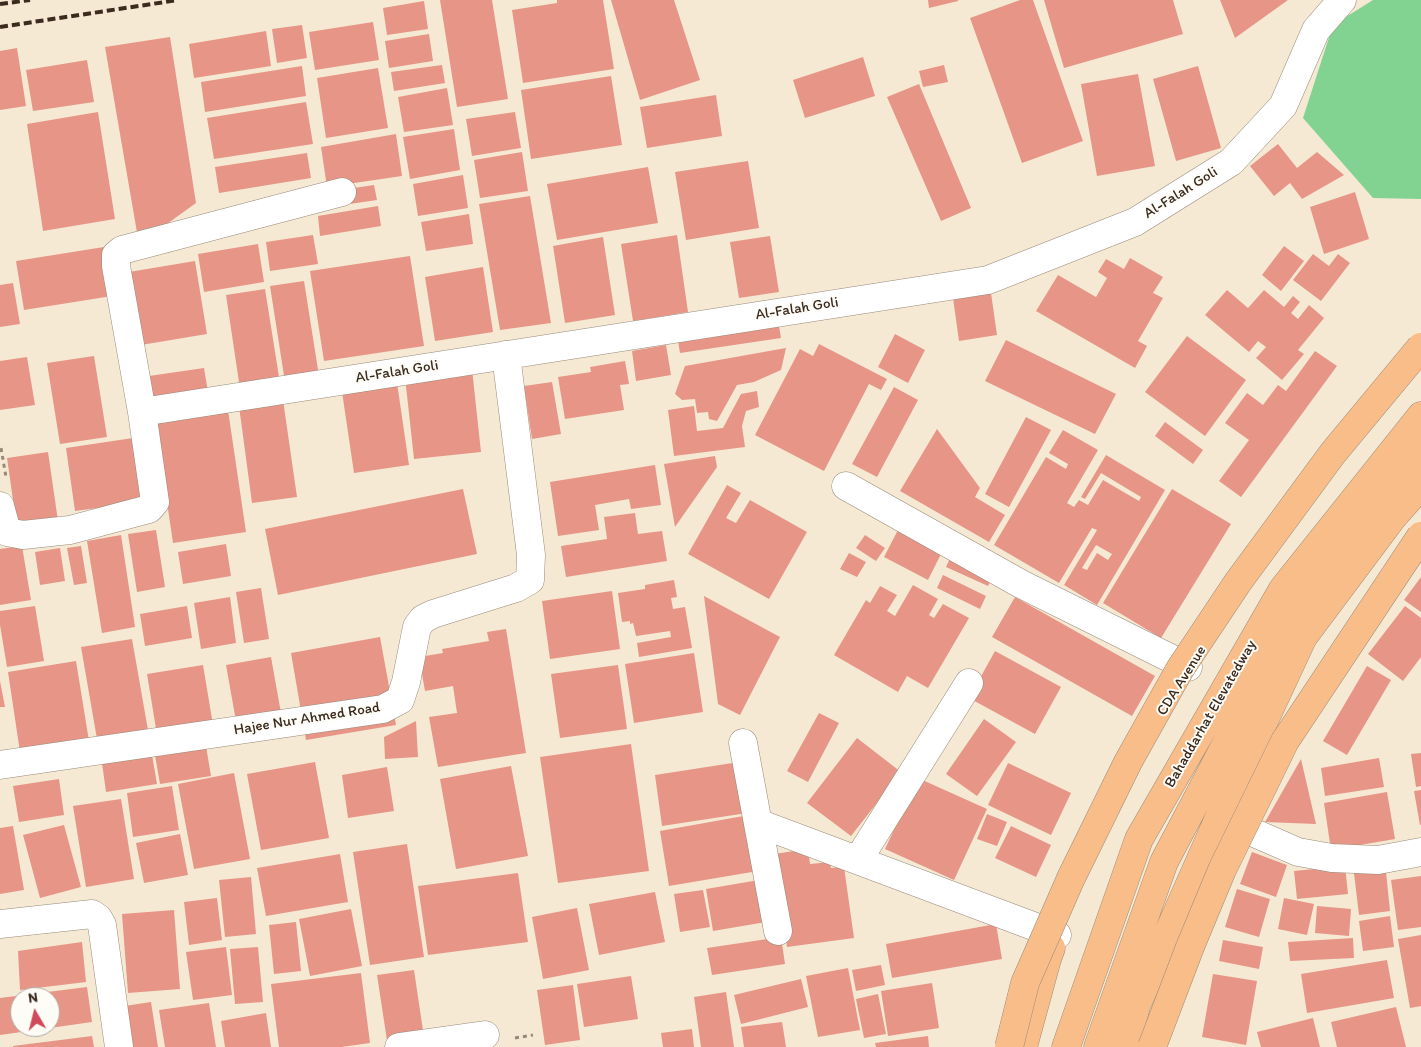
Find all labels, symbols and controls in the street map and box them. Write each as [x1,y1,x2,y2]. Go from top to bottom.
street label: Al-Falah Goli [1141,163,1221,223]
street label: Al-Falah Goli [754,294,840,324]
street label: Al-Falah Goli [354,357,440,387]
street label: Bahaddarhat Elevatedway [1161,637,1261,791]
street label: CDA Avenue [1153,643,1211,719]
street label: Hajee Nur Ahmed Road [232,699,382,739]
north arrow [10,987,60,1037]
text: N [27,989,39,1007]

